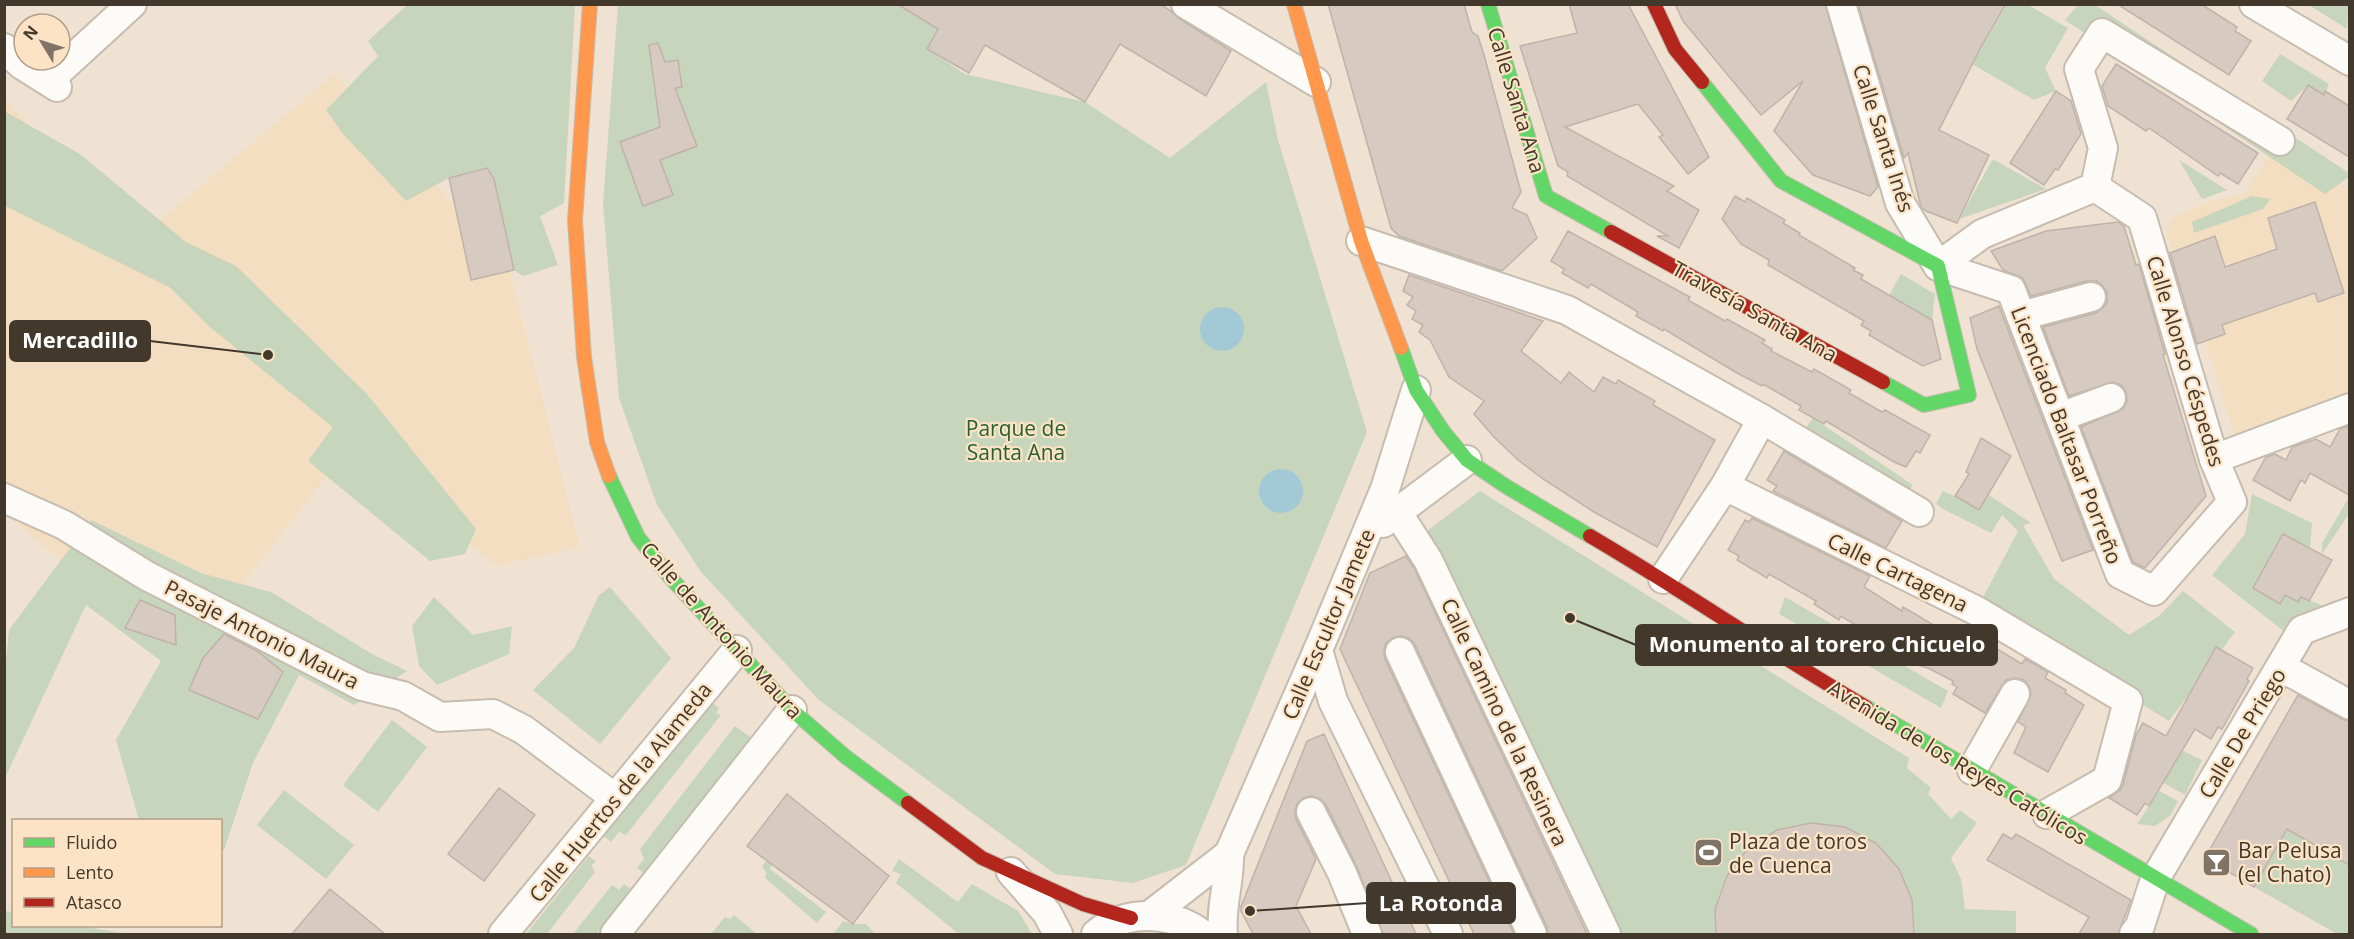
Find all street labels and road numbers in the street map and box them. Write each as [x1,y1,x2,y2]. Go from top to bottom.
street label: Calle Santa Ana [1482,24,1552,176]
street label: Calle Santa Inés [1847,60,1921,216]
street label: Calle Alonso Céspedes [2141,252,2231,470]
street label: Travesía Santa Ana [1667,254,1843,368]
street label: Licenciado Baltasar Porreño [2005,302,2129,568]
street label: Calle Escultor Jamete [1275,524,1381,724]
street label: Calle Cartagena [1823,526,1973,618]
street label: Calle de Antonio Maura [635,536,809,724]
street label: Pasaje Antonio Maura [160,573,364,695]
street label: Calle Camino de la Resinera [1435,593,1575,851]
street label: Calle De Priego [2192,663,2292,803]
street label: Avenida de los Reyes Católicos [1823,673,2093,851]
street label: Calle Huertos de la Alameda [522,676,718,908]

